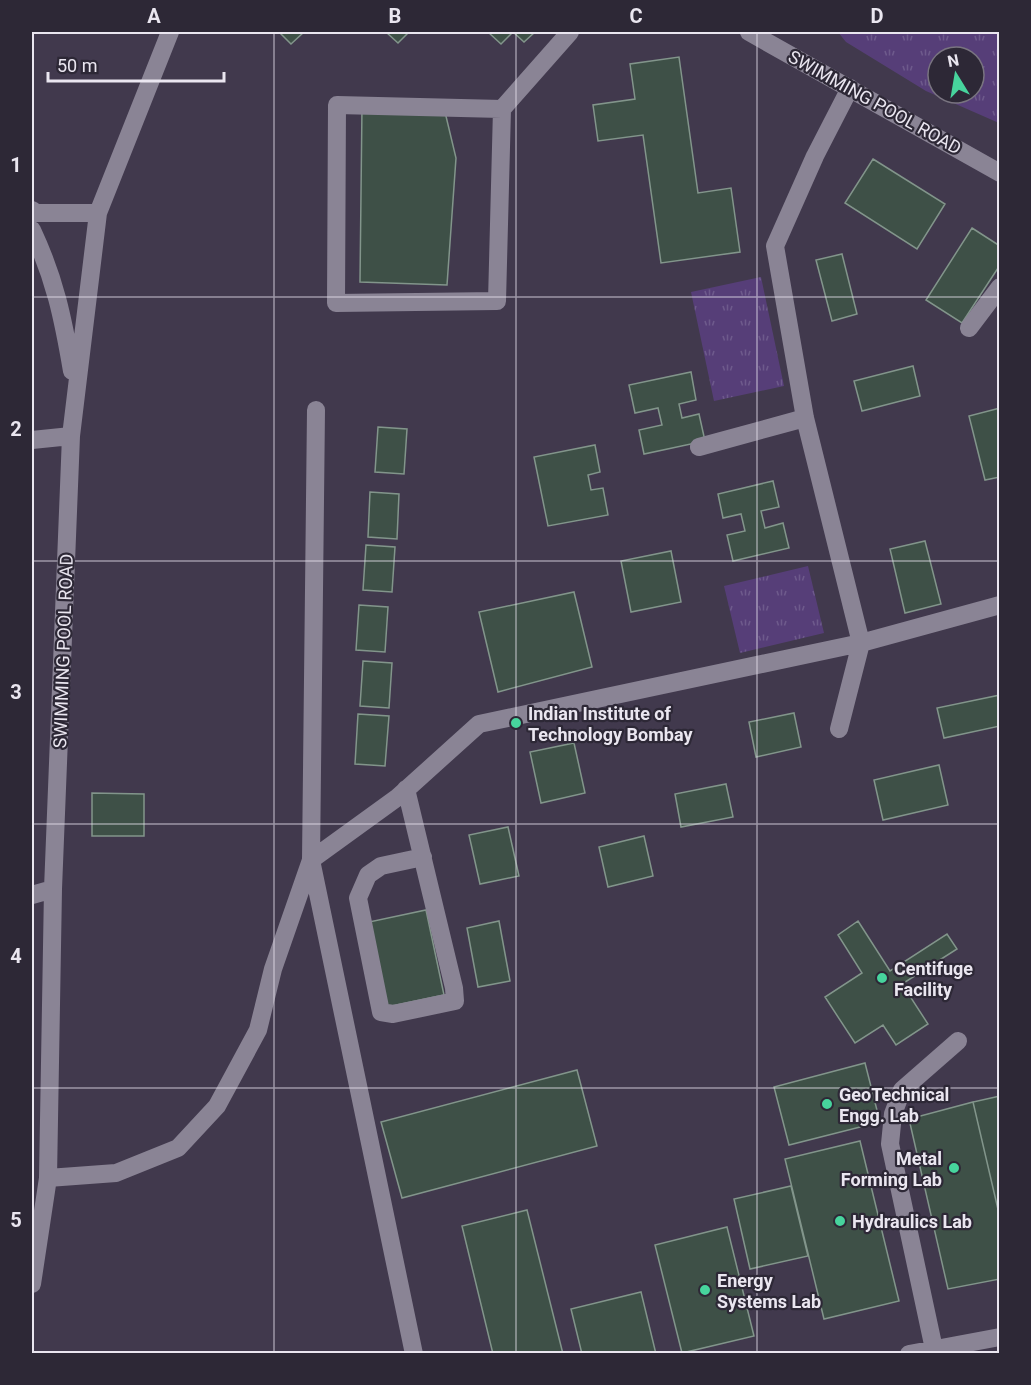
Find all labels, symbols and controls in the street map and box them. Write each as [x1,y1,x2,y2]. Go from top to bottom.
text: A [147,4,161,28]
text: B [389,4,401,28]
text: C [629,4,643,28]
text: D [871,4,884,28]
scale bar [48,45,224,83]
street label: SWIMMING POOL ROAD [785,45,965,159]
north arrow [926,45,986,105]
text: 50 m [57,55,97,76]
text: 1 [10,153,22,177]
text: 2 [10,417,22,441]
street label: SWIMMING POOL ROAD [49,553,77,749]
text: 3 [10,680,22,704]
place label: Indian Institute of Technology Bombay [528,703,693,745]
marker: Indian Institute of Technology Bombay [509,716,523,730]
text: 4 [10,944,22,968]
place label: Centifuge Facility [894,958,973,1000]
marker: Centifuge Facility [875,971,889,985]
place label: GeoTechnical Engg. Lab [839,1084,949,1126]
marker: GeoTechnical Engg. Lab [820,1097,834,1111]
place label: Metal Forming Lab [841,1148,942,1190]
marker: Metal Forming Lab [947,1161,961,1175]
text: 5 [10,1208,22,1232]
place label: Hydraulics Lab [852,1211,972,1232]
marker: Hydraulics Lab [833,1214,847,1228]
place label: Energy Systems Lab [717,1270,821,1312]
marker: Energy Systems Lab [698,1283,712,1297]

